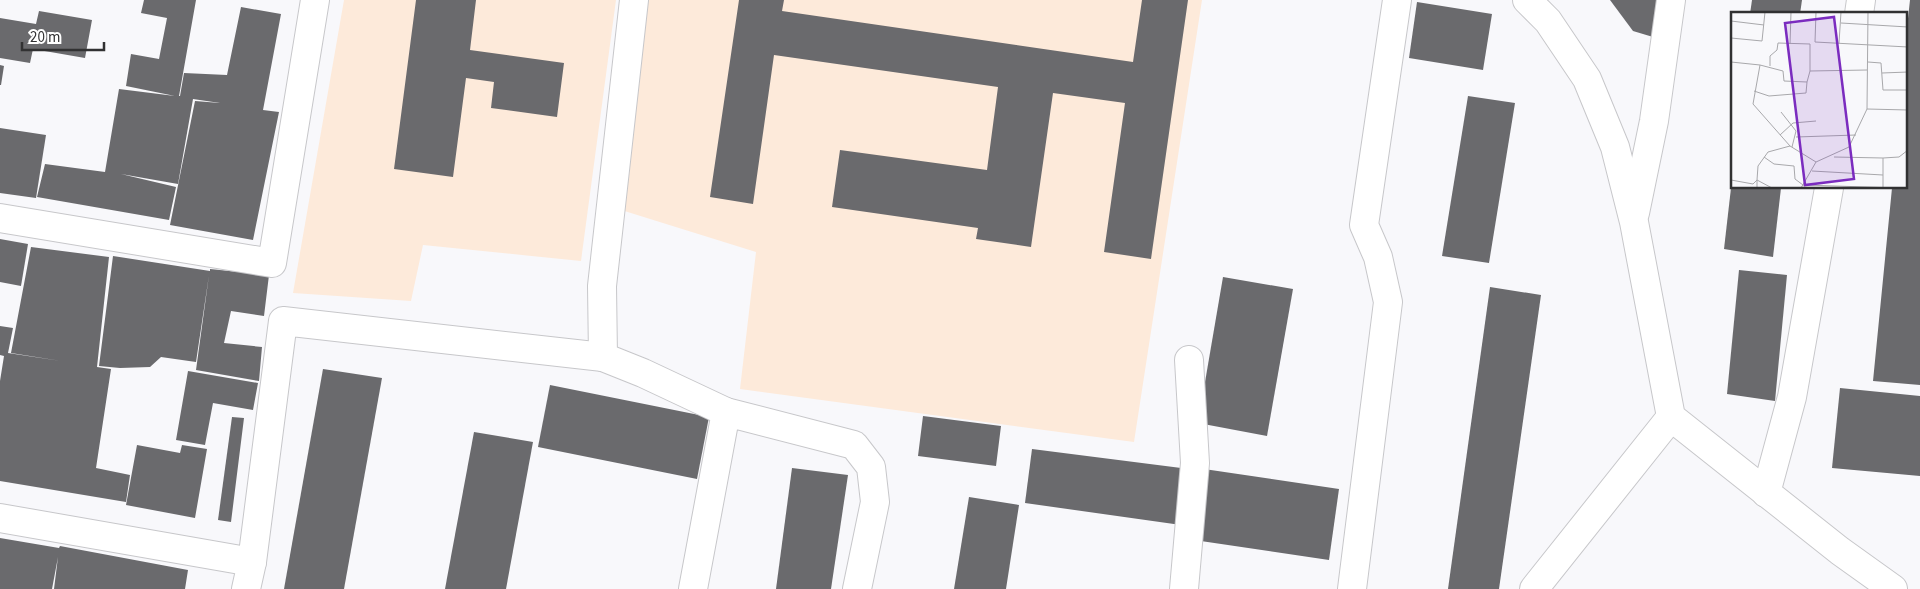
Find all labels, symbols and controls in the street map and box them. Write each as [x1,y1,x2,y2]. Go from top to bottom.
inset map [1731,12,1908,189]
scale bar [22,20,105,52]
text: 20 m [30,27,60,48]

